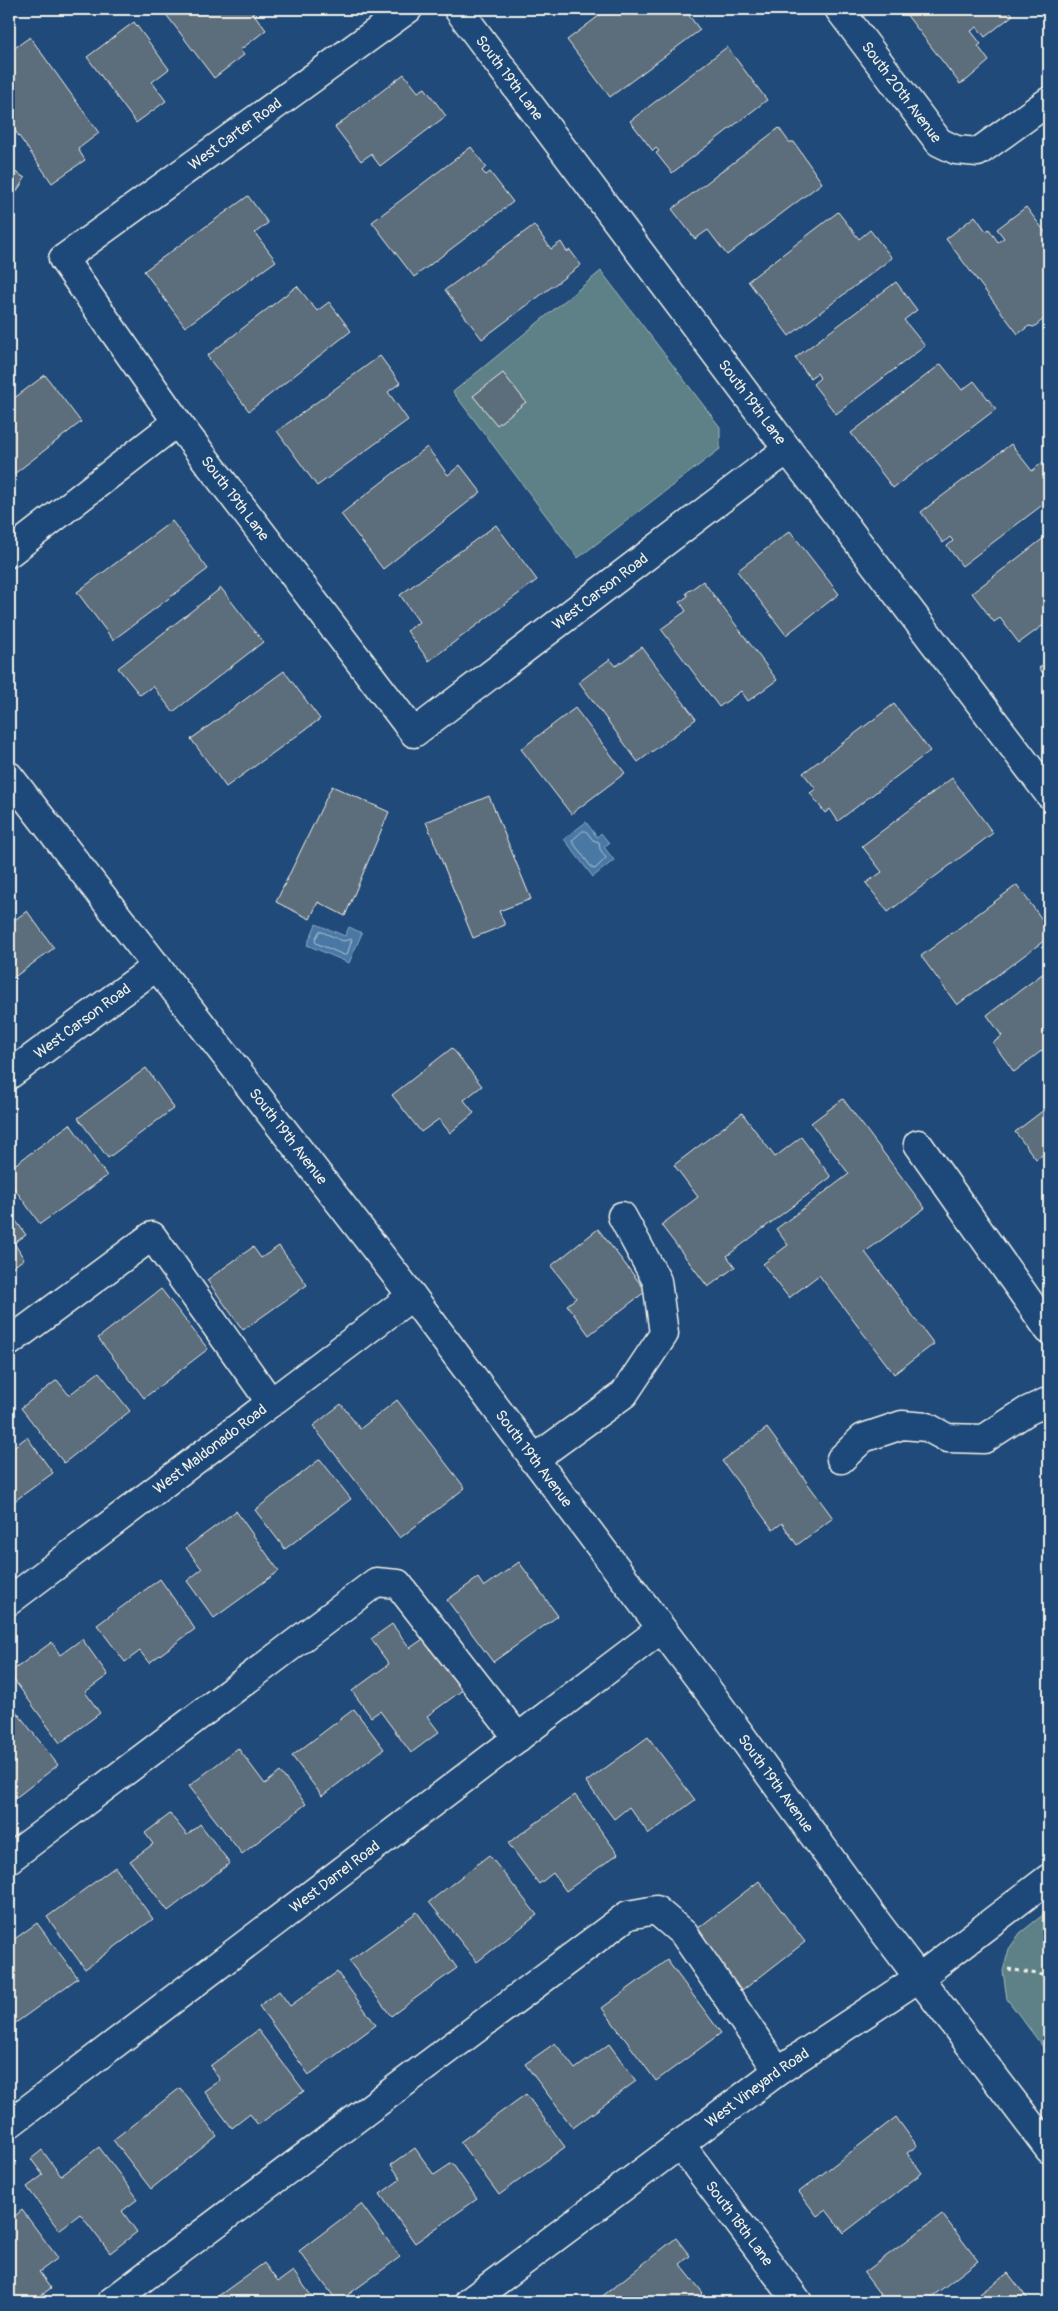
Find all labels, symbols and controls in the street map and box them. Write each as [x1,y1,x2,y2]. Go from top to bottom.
street label: South 19th Lane [471,32,548,125]
street label: South 20th Avenue [857,38,946,147]
street label: West Carter Road [185,94,286,175]
street label: South 19th Lane [714,356,790,449]
street label: South 19th Lane [196,453,274,545]
street label: West Carson Road [549,549,652,634]
street label: West Carson Road [30,980,135,1063]
street label: South 19th Avenue [245,1085,332,1189]
street label: West Maldonado Road [150,1400,271,1498]
street label: South 19th Avenue [491,1406,577,1512]
street label: South 19th Avenue [733,1731,818,1837]
street label: West Darrel Road [286,1837,384,1917]
street label: West Vineyard Road [702,2044,813,2132]
street label: South 18th Lane [701,2177,777,2270]

